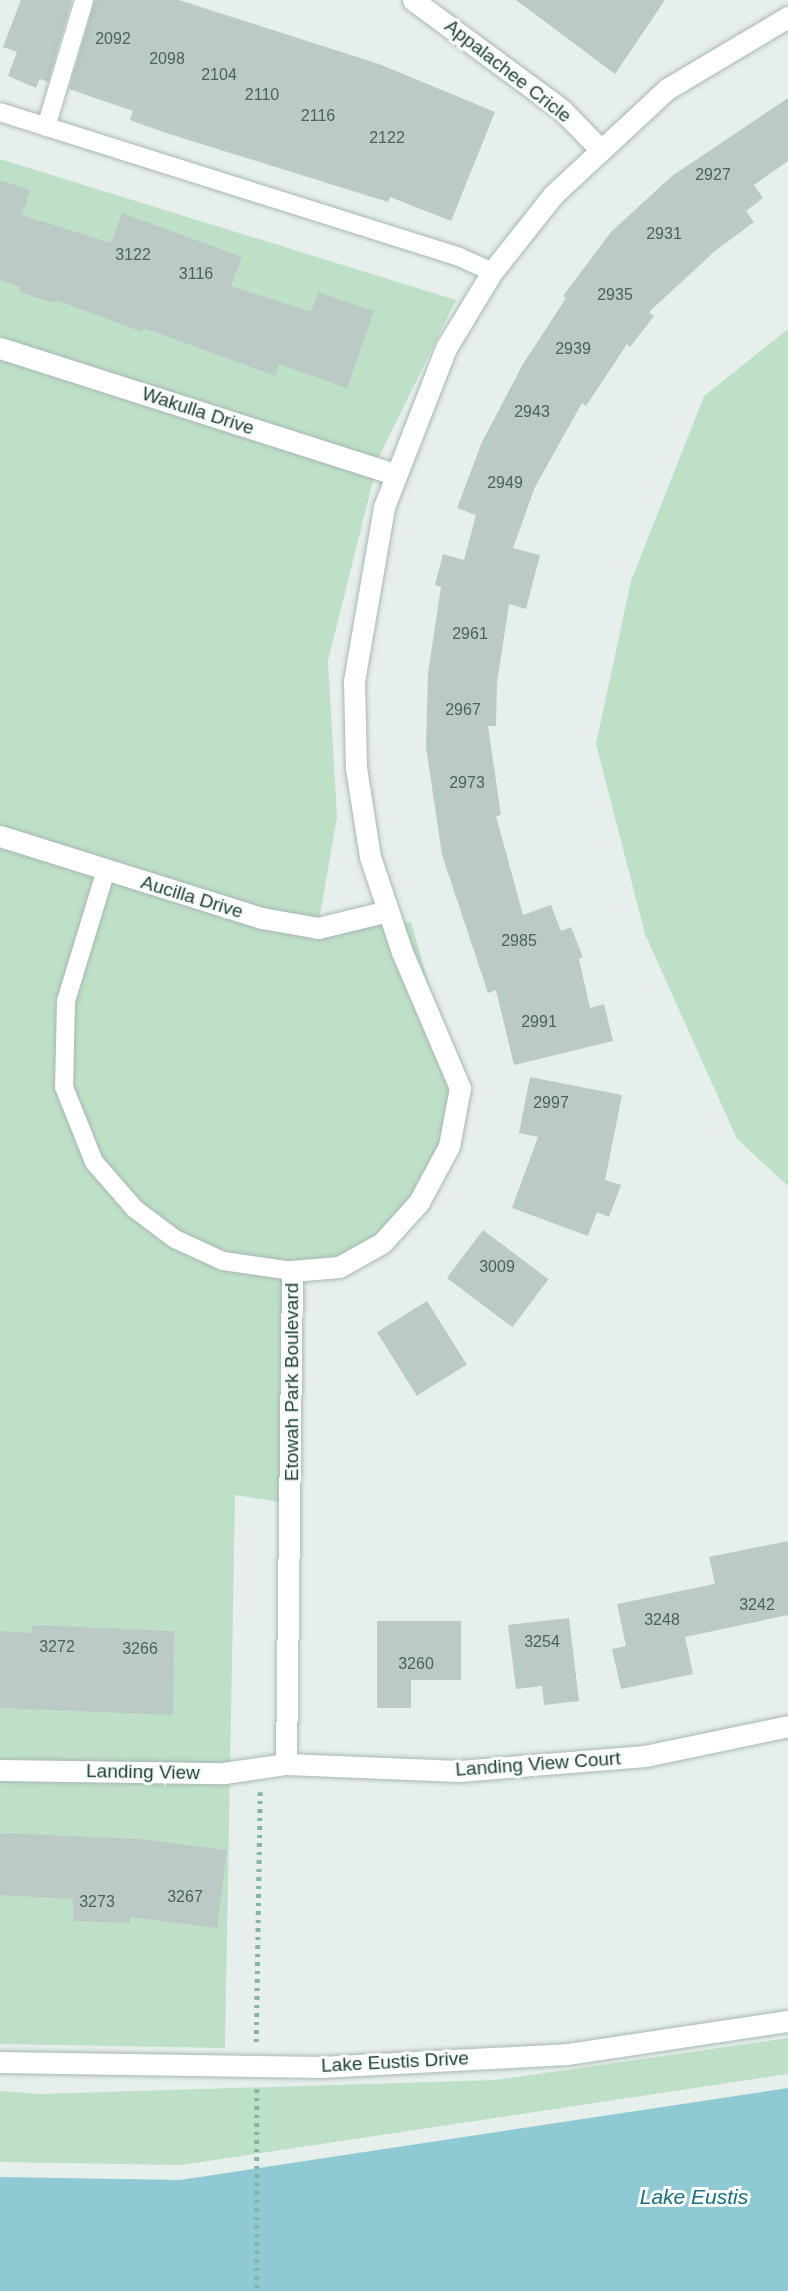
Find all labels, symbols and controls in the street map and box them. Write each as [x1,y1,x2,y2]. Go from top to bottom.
street label: Appalachee Cricle [440,15,576,127]
house number: 2092 [95,29,131,49]
house number: 2098 [149,49,185,69]
house number: 2104 [201,65,237,85]
house number: 2110 [245,85,279,105]
house number: 2116 [301,106,335,126]
house number: 2122 [369,128,405,148]
house number: 2927 [695,165,731,185]
house number: 2931 [646,224,682,244]
house number: 3122 [115,245,151,265]
house number: 3116 [179,264,213,284]
house number: 2935 [597,285,633,305]
house number: 2939 [555,339,591,359]
street label: Wakulla Drive [139,382,257,440]
house number: 2943 [514,402,550,422]
house number: 2949 [487,473,523,493]
house number: 2961 [452,624,488,644]
house number: 2967 [445,700,481,720]
house number: 2973 [449,773,485,793]
street label: Aucilla Drive [138,871,246,923]
house number: 2985 [501,931,537,951]
house number: 2991 [521,1012,557,1032]
house number: 2997 [533,1093,569,1113]
house number: 3009 [479,1257,515,1277]
street label: Etowah Park Boulevard [281,1283,303,1481]
house number: 3242 [739,1595,775,1615]
house number: 3248 [644,1610,680,1630]
house number: 3254 [524,1632,560,1652]
house number: 3272 [39,1637,75,1657]
house number: 3266 [122,1639,158,1659]
house number: 3260 [398,1654,434,1674]
street label: Landing View Court [455,1747,621,1781]
street label: Landing View [86,1760,200,1784]
house number: 3267 [167,1887,203,1907]
house number: 3273 [79,1892,115,1912]
street label: Lake Eustis Drive [321,2047,469,2077]
water label: Lake Eustis [640,2184,748,2210]

